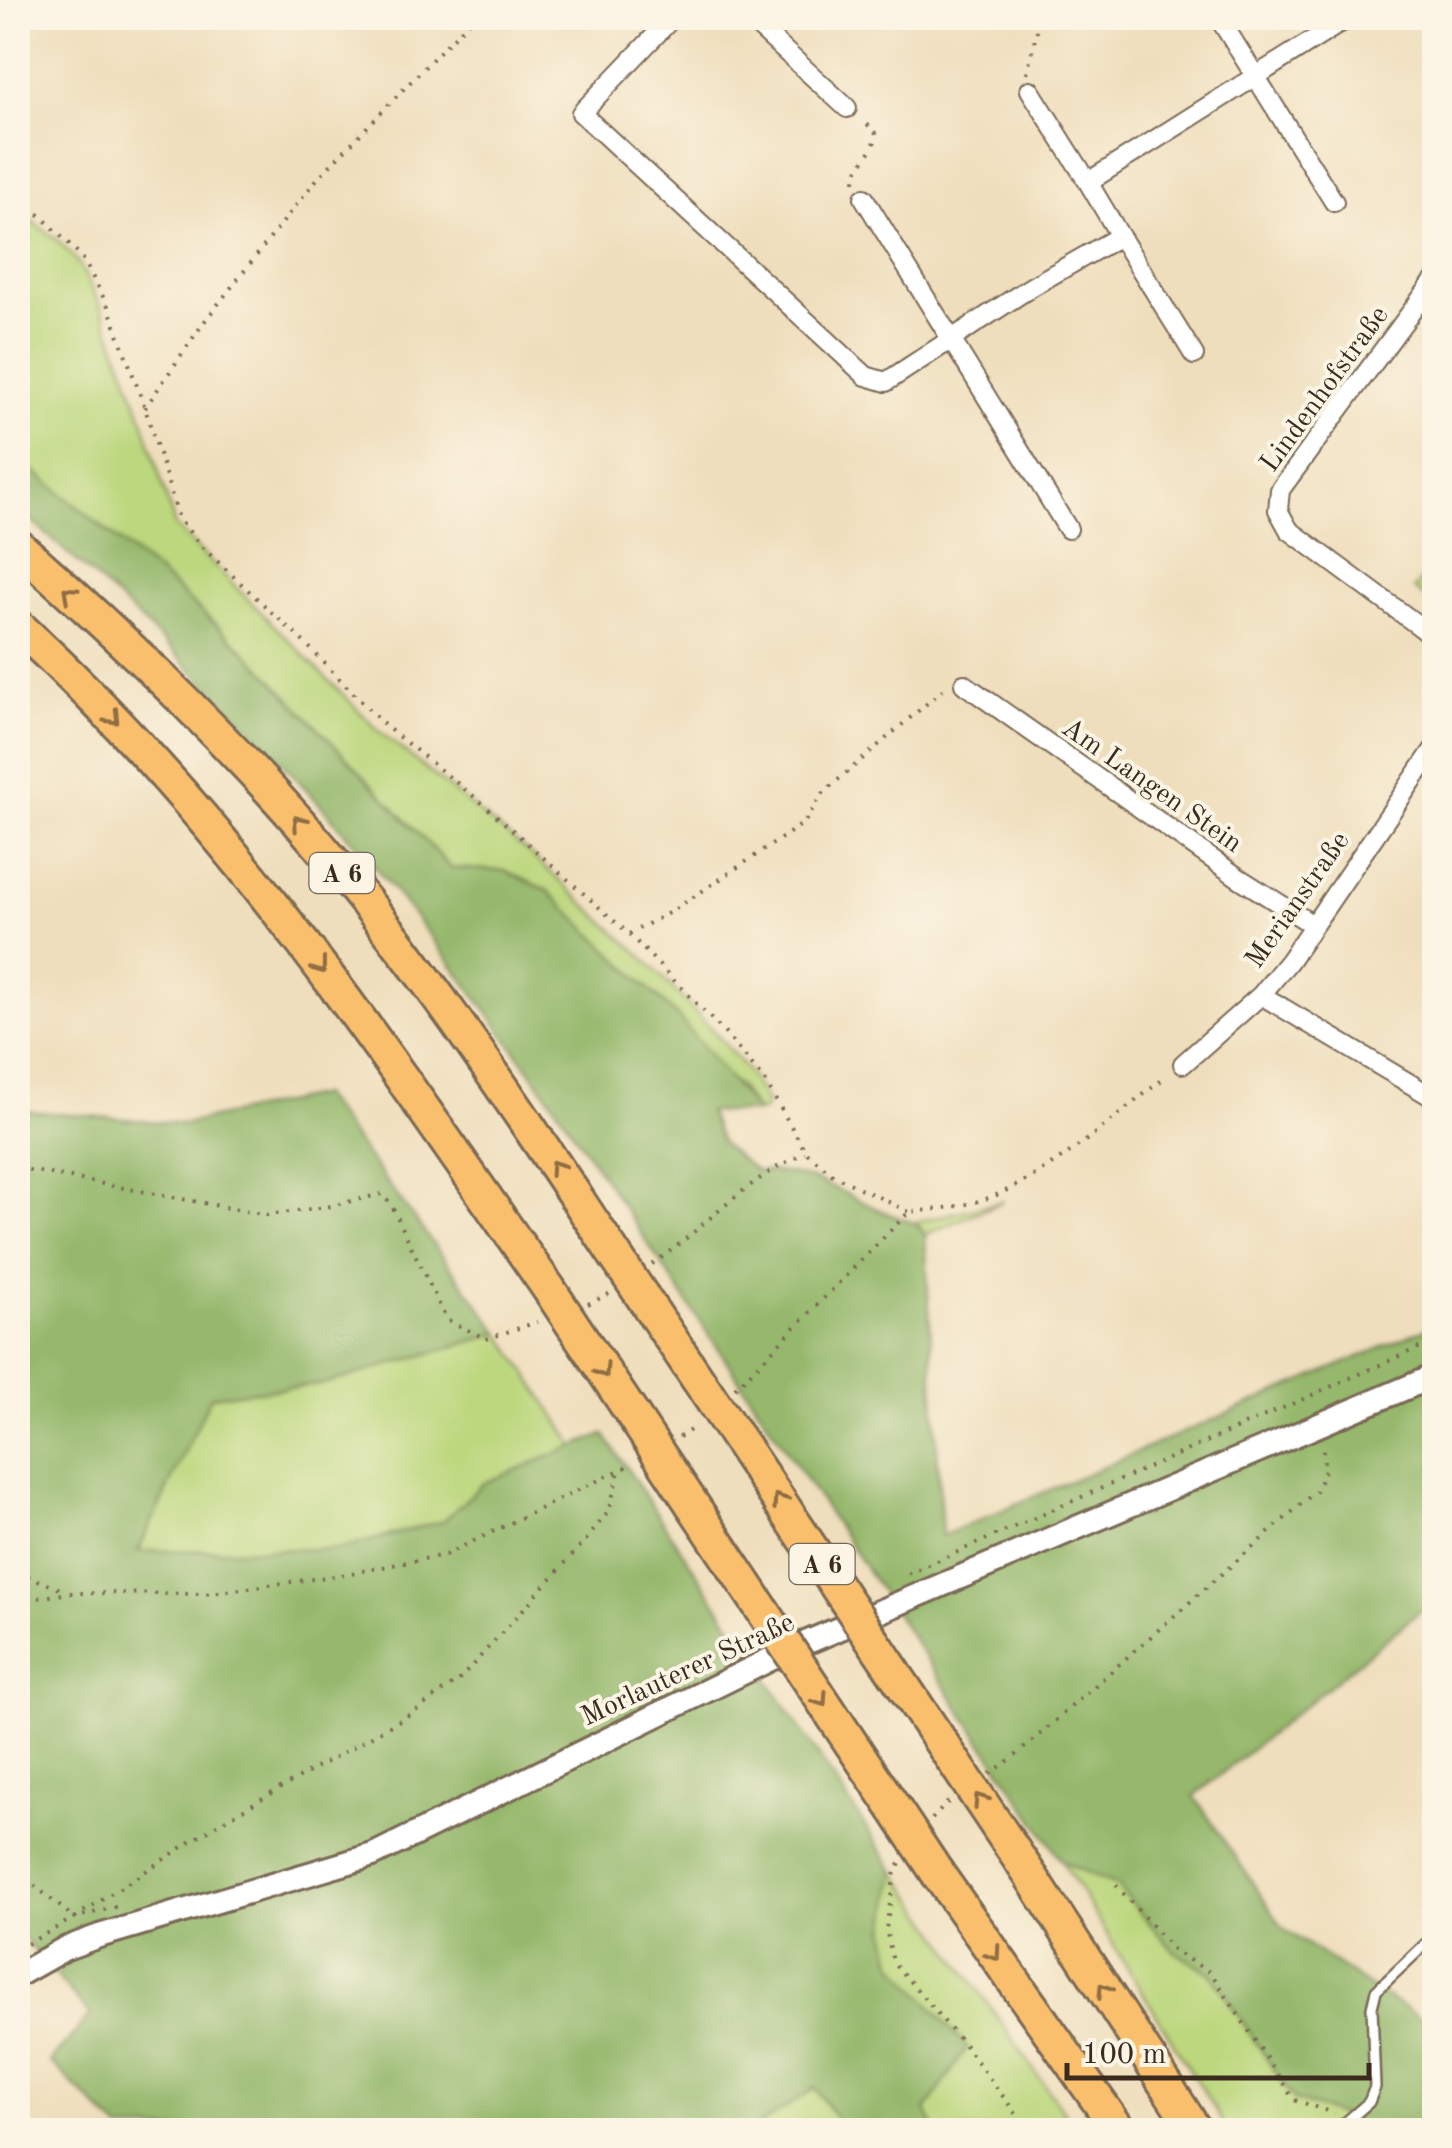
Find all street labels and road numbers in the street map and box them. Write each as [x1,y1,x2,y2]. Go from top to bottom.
street label: Lindenhofstraße [1256,302,1395,478]
street label: Am Langen Stein [1056,714,1246,859]
street label: Merianstraße [1241,827,1356,974]
road number: A 6 [310,853,374,893]
road number: A 6 [790,1544,854,1584]
street label: Morlauterer Straße [577,1609,799,1732]

